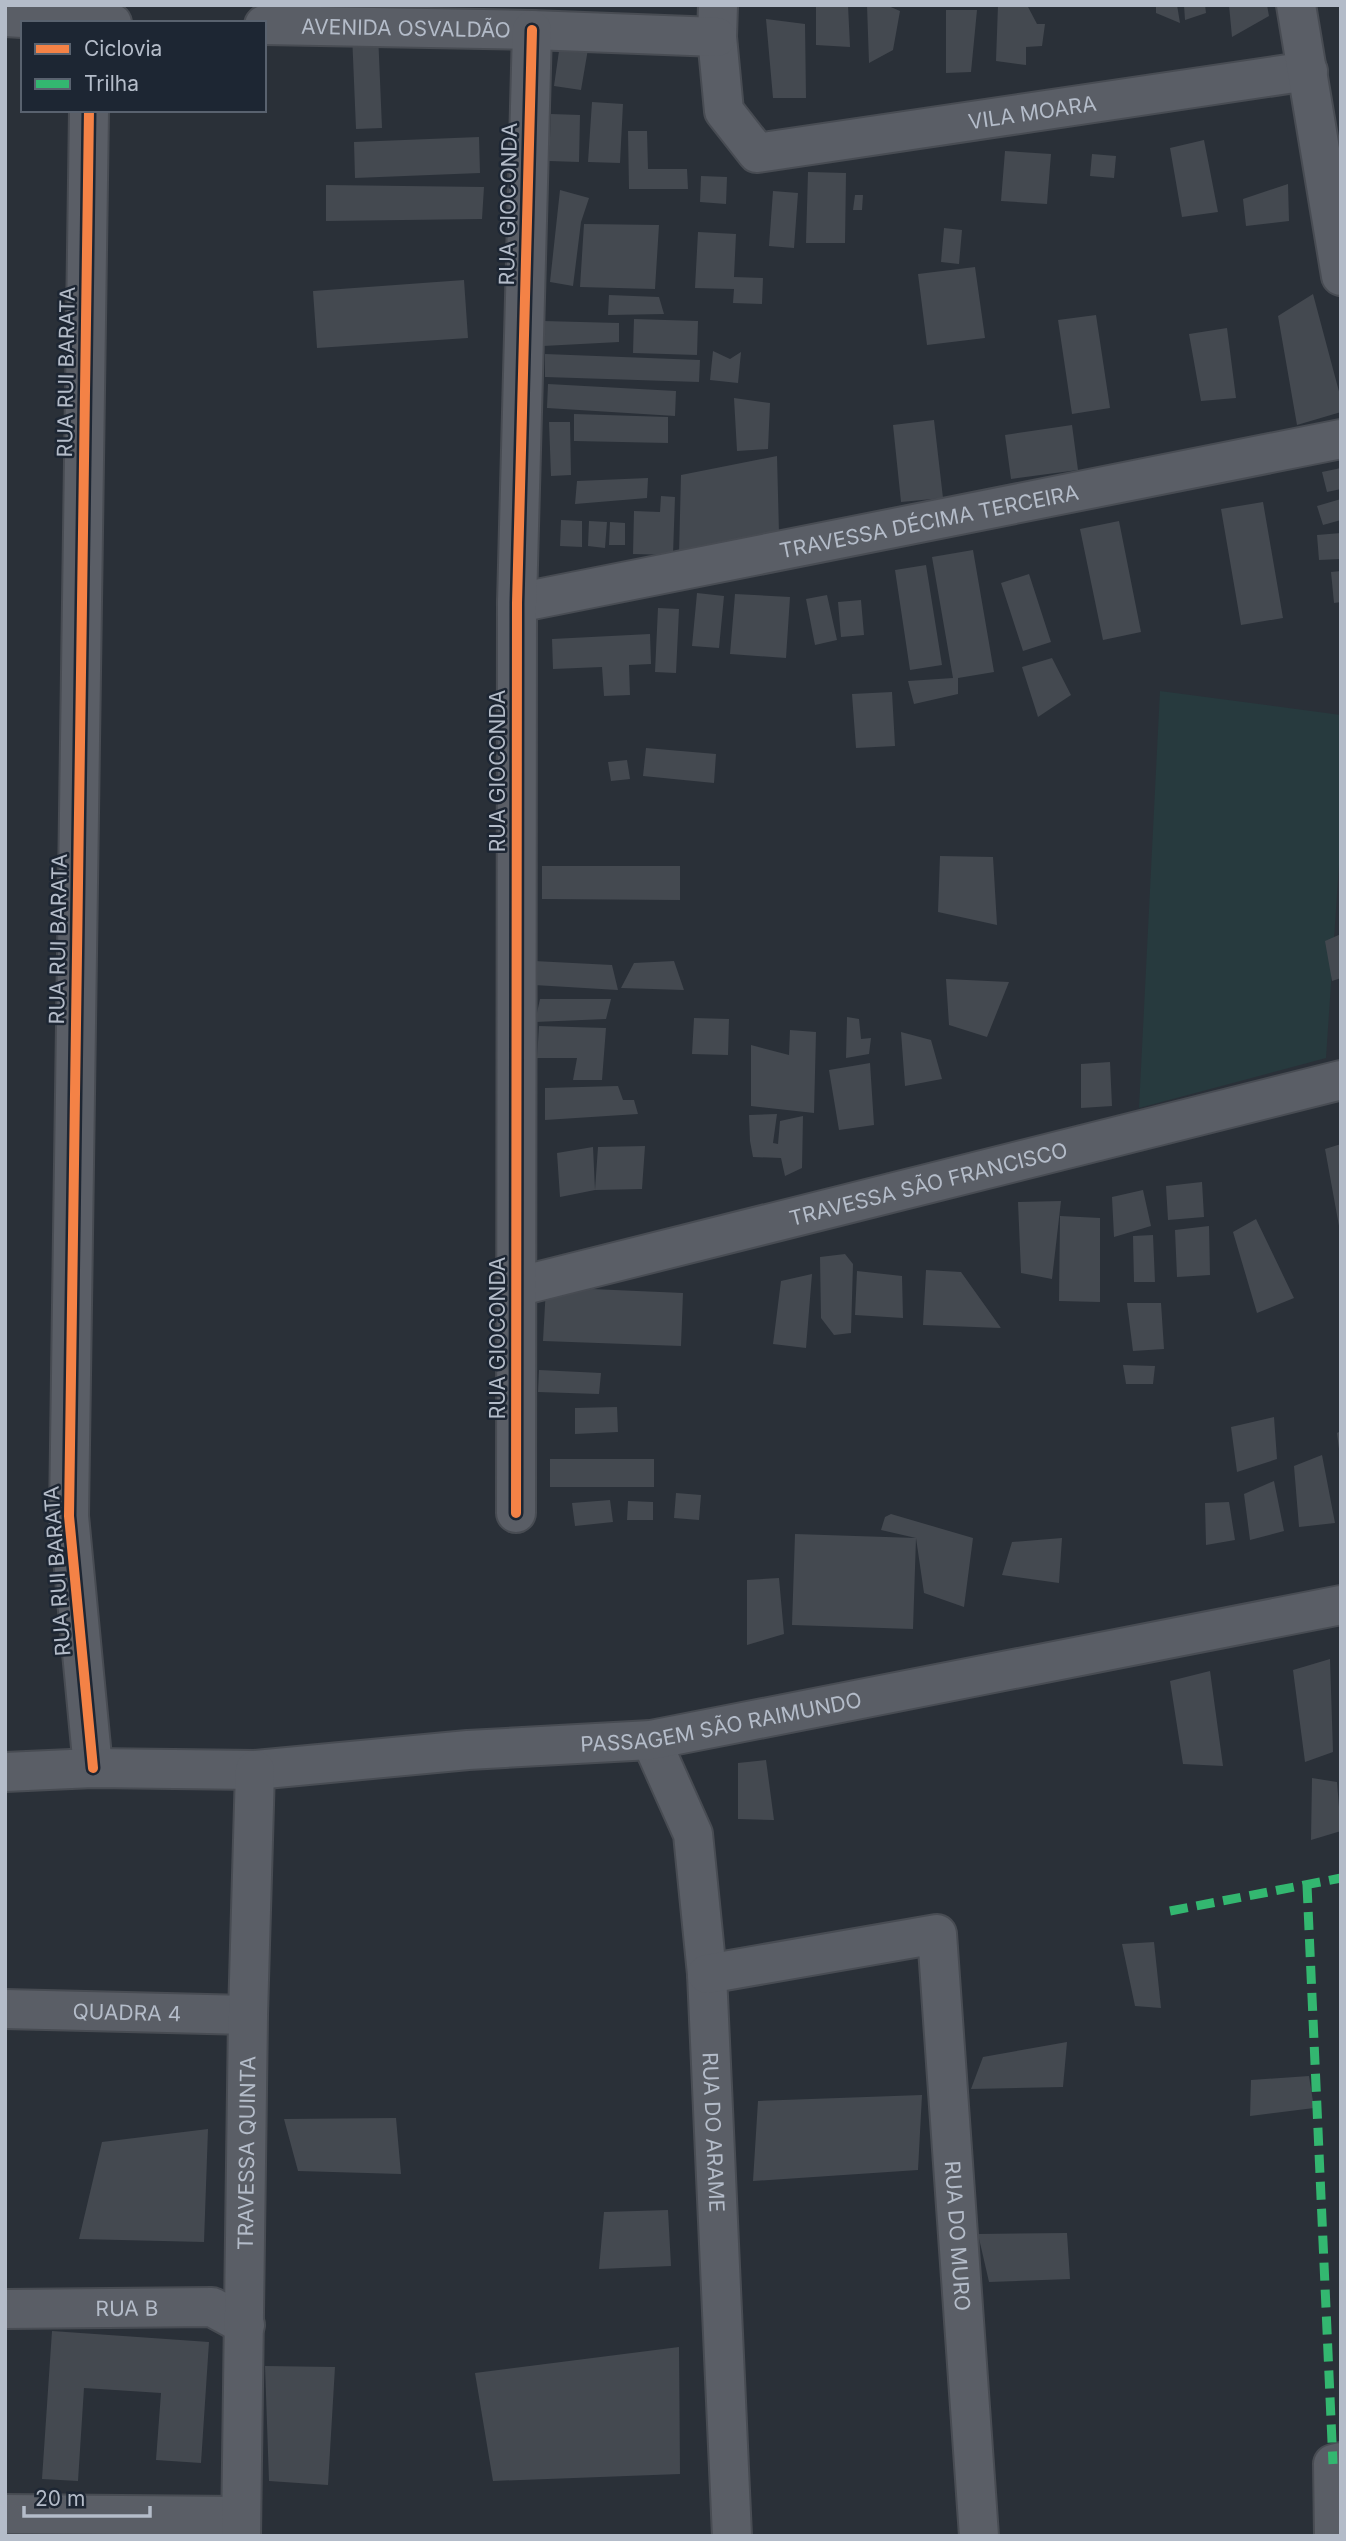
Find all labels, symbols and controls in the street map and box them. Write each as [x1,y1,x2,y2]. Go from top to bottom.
street label: AVENIDA OSVALDÃO [301,13,511,42]
legend [21,21,266,112]
text: Ciclovia [84,36,162,61]
text: Trilha [84,71,139,96]
street label: VILA MOARA [966,90,1098,134]
street label: RUA GIOCONDA [494,122,522,286]
street label: RUA RUI BARATA [52,287,80,457]
street label: TRAVESSA DÉCIMA TERCEIRA [777,479,1080,563]
street label: RUA GIOCONDA [485,690,510,852]
street label: RUA RUI BARATA [44,854,72,1024]
street label: TRAVESSA SÃO FRANCISCO [786,1137,1070,1230]
street label: RUA GIOCONDA [485,1257,510,1419]
street label: RUA RUI BARATA [39,1485,75,1657]
street label: PASSAGEM SÃO RAIMUNDO [580,1687,864,1756]
street label: QUADRA 4 [72,1998,181,2026]
street label: RUA DO ARAME [698,2052,730,2213]
street label: TRAVESSA QUINTA [232,2056,260,2250]
street label: RUA DO MURO [940,2160,976,2312]
street label: RUA B [95,2295,159,2321]
scale bar [24,2474,150,2518]
text: 20 m [35,2486,85,2511]

